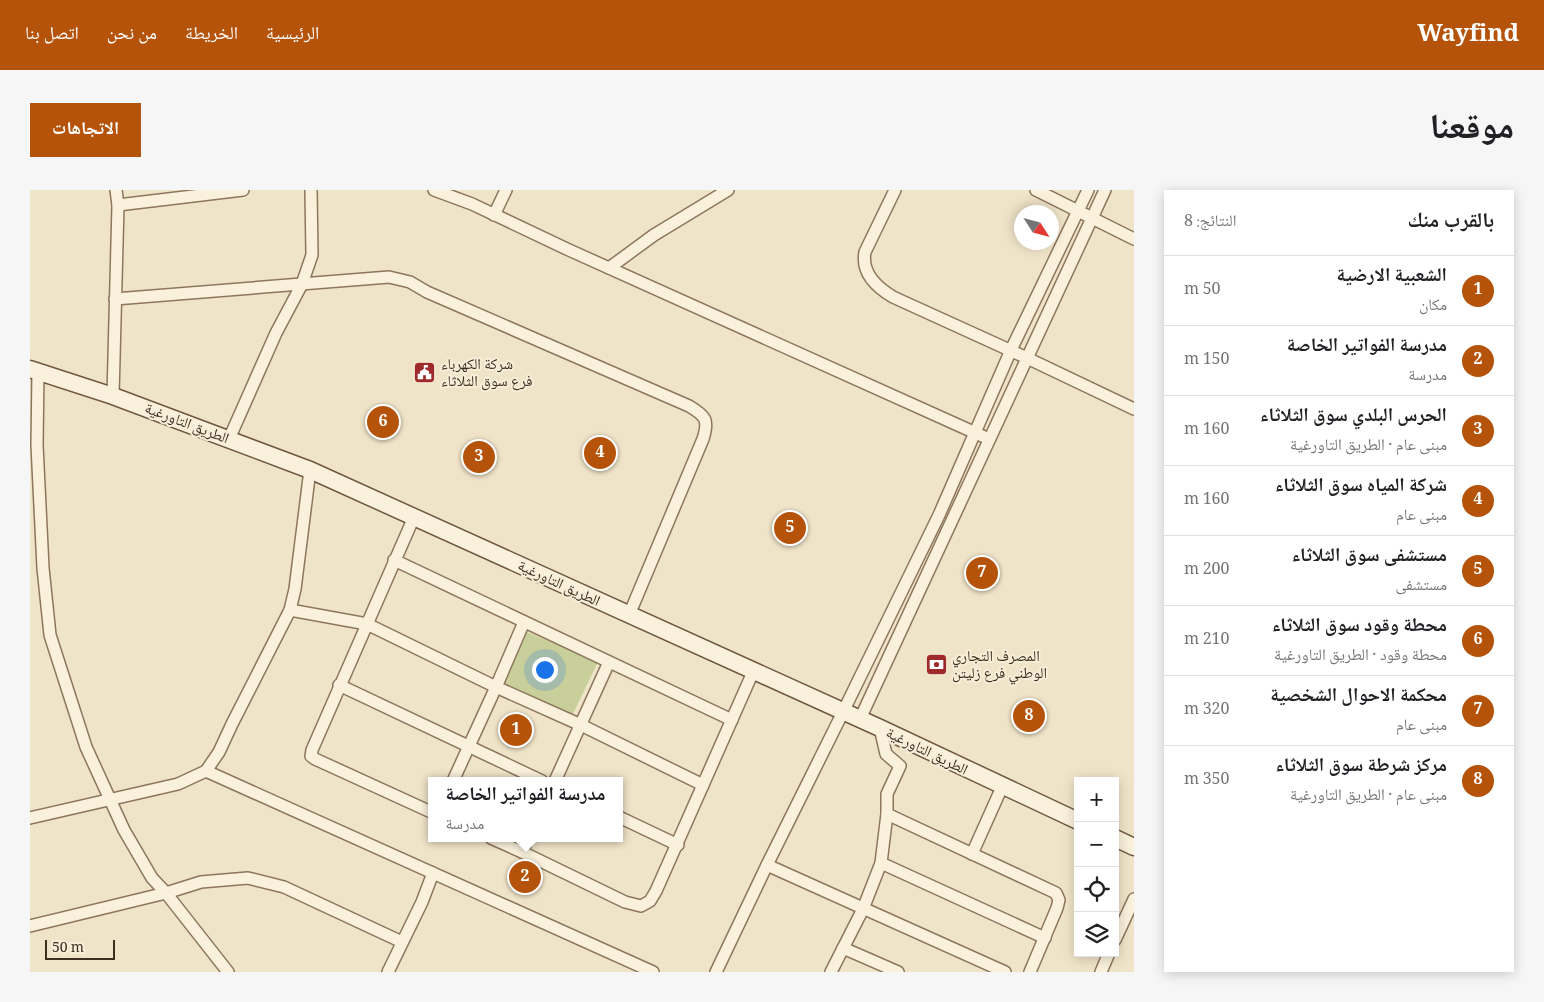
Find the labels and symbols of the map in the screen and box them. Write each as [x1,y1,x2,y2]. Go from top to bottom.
north arrow [1014,205,1059,250]
place label: شركة الكهرباء فرع سوق الثلاثاء [441,353,532,396]
public building icon: شركة الكهرباء فرع سوق الثلاثاء [413,361,437,385]
street label: الطريق التاورغية [140,397,232,453]
pin: 6 [367,403,399,441]
pin: 4 [584,434,616,472]
pin: 3 [463,438,495,476]
pin: 5 [774,509,806,547]
street label: الطريق التاورغية [512,554,604,615]
pin: 7 [966,554,998,592]
place label: المصرف التجاري الوطني فرع زليتن [952,645,1047,688]
bank icon: المصرف التجاري الوطني فرع زليتن [924,653,948,677]
your location [532,657,558,683]
pin: 8 [1013,697,1045,735]
pin: 1 [500,711,532,749]
street label: الطريق التاورغية [880,722,972,784]
pin: 2 [509,858,541,896]
scale bar [45,937,115,960]

